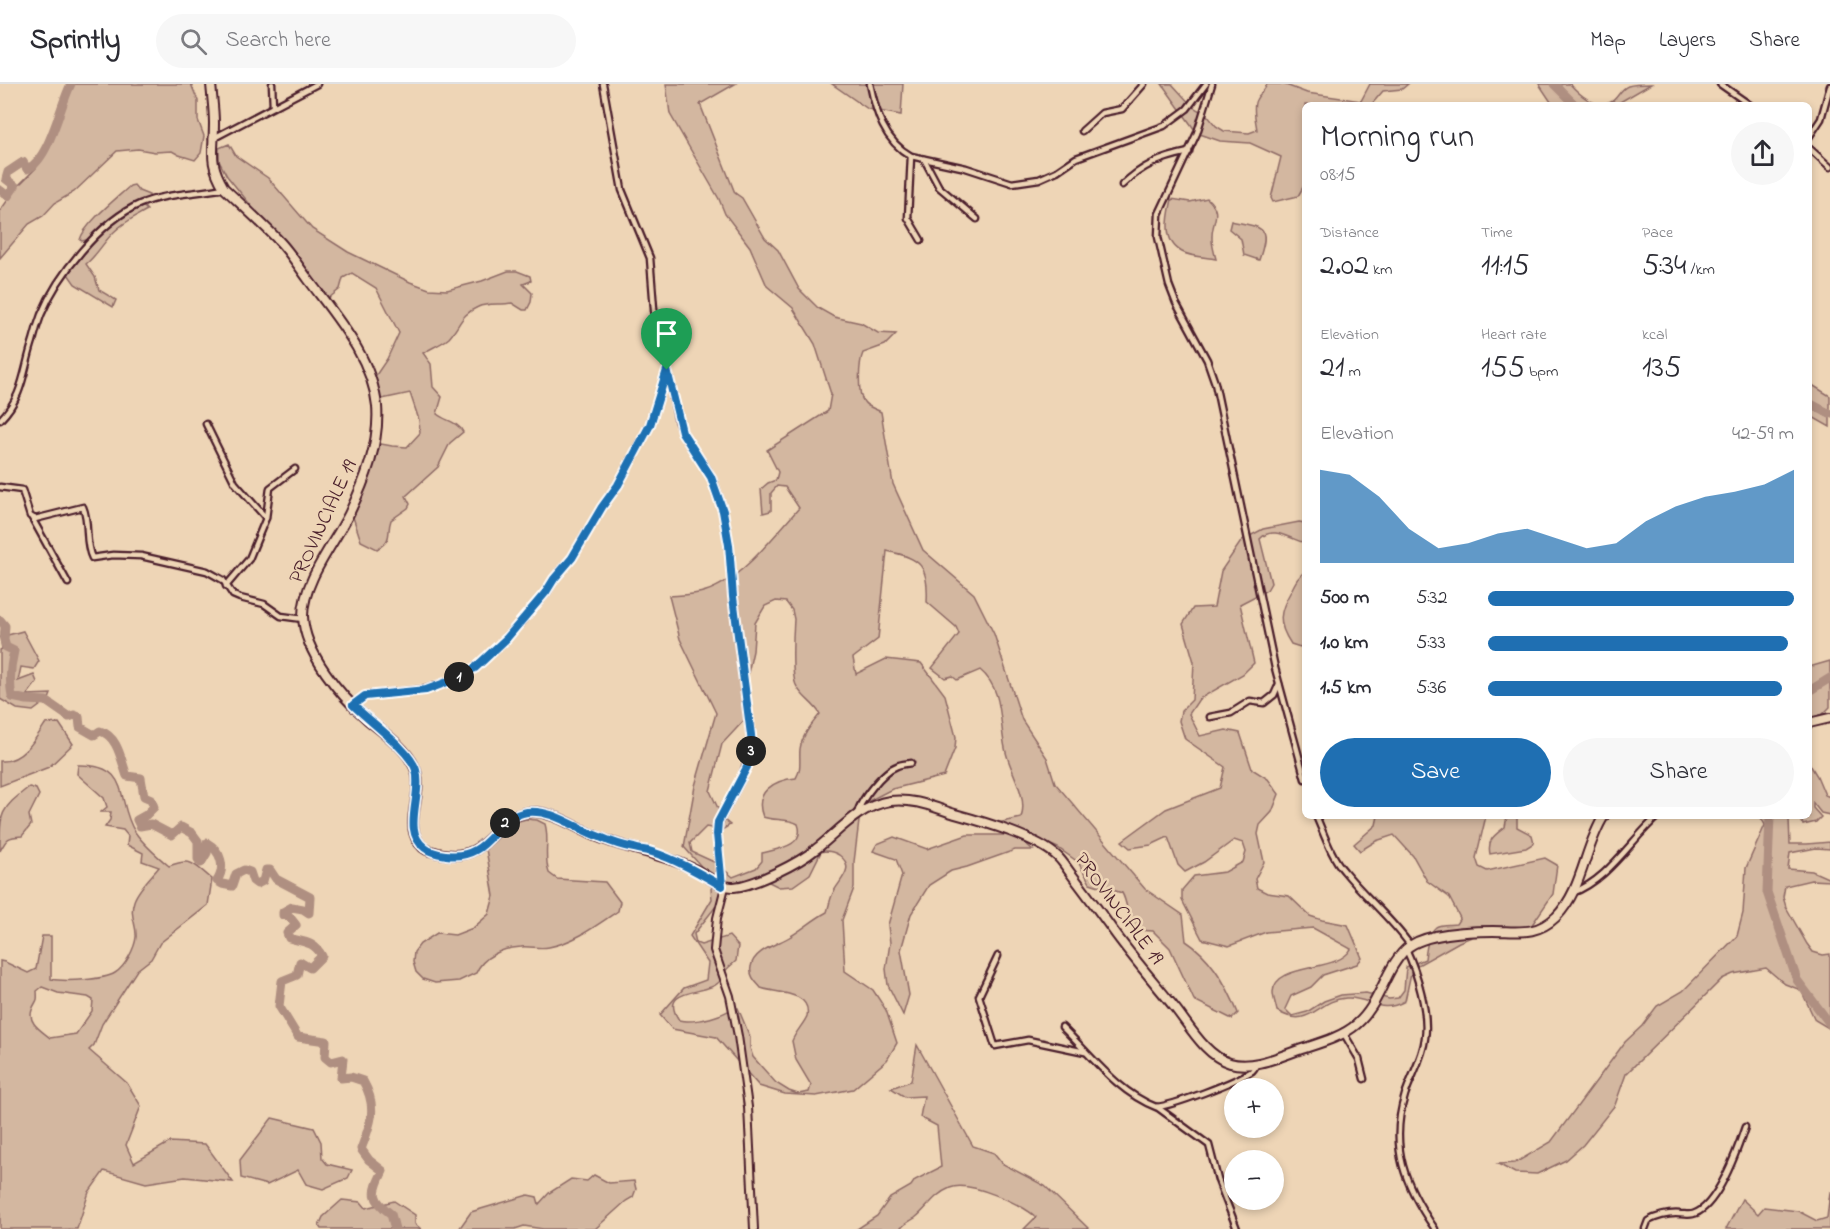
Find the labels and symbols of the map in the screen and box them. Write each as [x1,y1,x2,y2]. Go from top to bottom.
pin [641,308,692,370]
street label: PROVINCIALE 19 [282,454,366,589]
pin: 1 [444,662,474,692]
pin: 3 [736,736,766,766]
pin: 2 [490,808,520,838]
street label: PROVINCIALE 19 [1066,847,1171,972]

